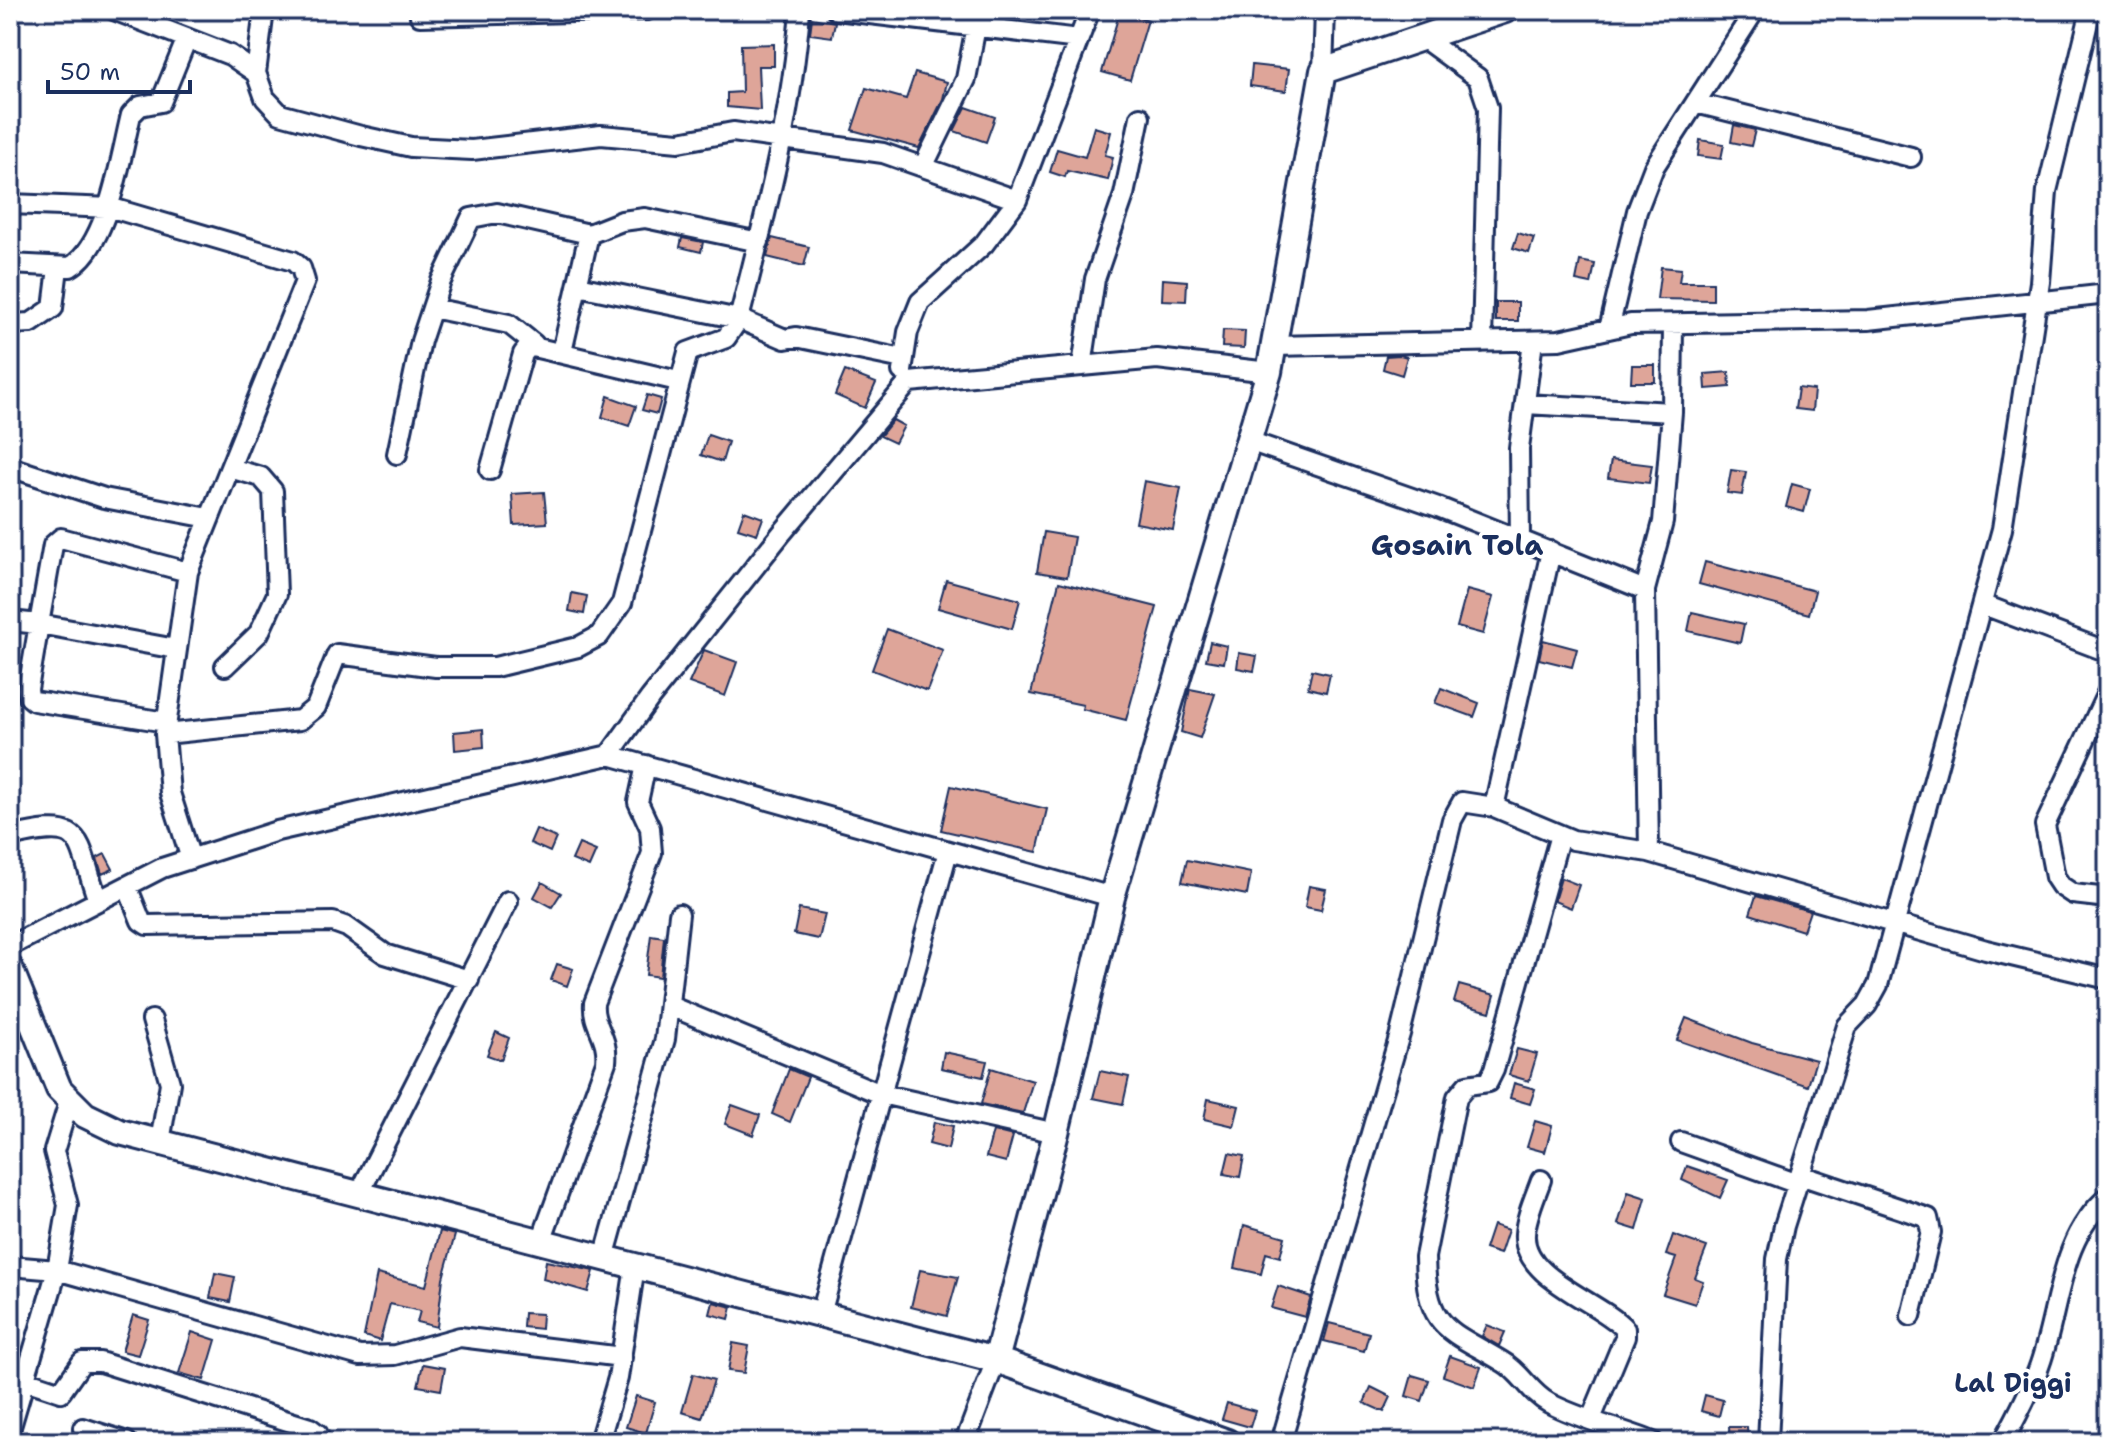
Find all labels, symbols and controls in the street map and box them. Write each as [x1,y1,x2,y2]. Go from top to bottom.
scale bar [48,44,190,94]
text: 50 m [60,56,120,88]
district label: Gosain Tola [1371,526,1543,564]
district label: Lal Diggi [1954,1365,2072,1400]

